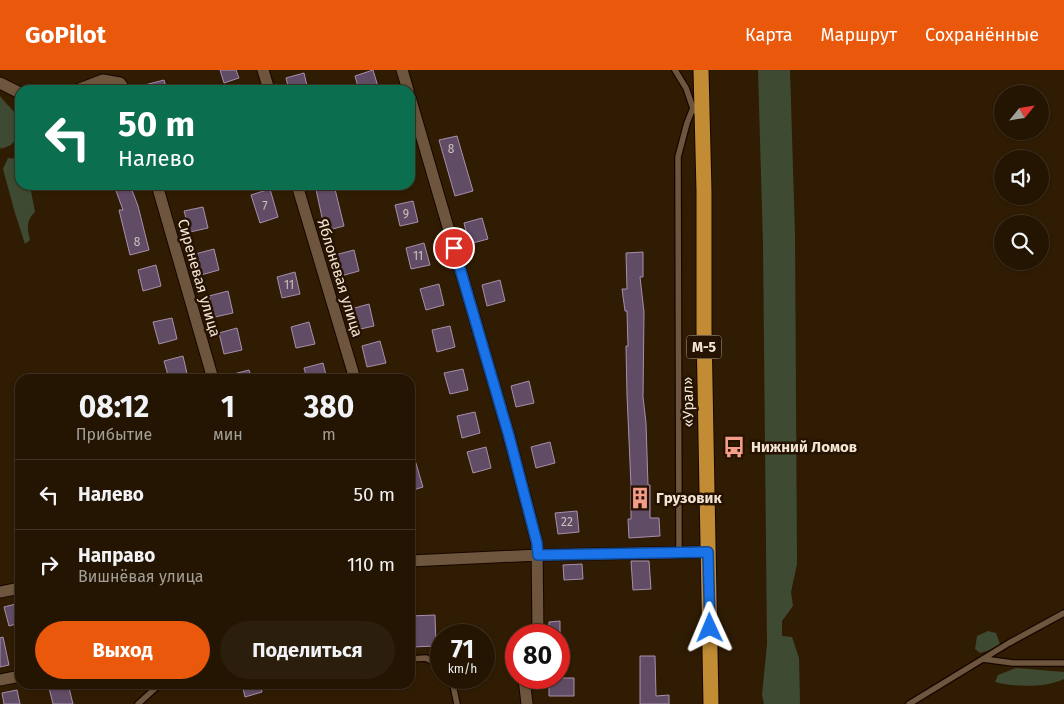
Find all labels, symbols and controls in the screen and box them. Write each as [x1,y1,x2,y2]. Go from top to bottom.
text: GoPilot [25,21,106,49]
text: Карта [745,24,793,46]
text: Маршрут [821,24,897,46]
text: Сохранённые [925,24,1039,46]
north arrow [994,85,1049,140]
map controls [994,85,1049,270]
text: 50 m [118,103,195,145]
icon: left [35,105,100,170]
house number: 8 [448,142,455,156]
text: Налево [118,145,195,172]
button: sound [994,150,1049,205]
house number: 7 [262,199,268,213]
house number: 9 [403,207,409,221]
button: search [994,215,1049,270]
street label: Сиреневая улица [174,217,224,339]
street label: Яблоневая улица [313,217,367,339]
pin [433,227,475,269]
icon: arrive [440,234,468,262]
house number: 8 [134,235,141,249]
house number: 11 [413,249,423,263]
house number: 11 [284,278,294,292]
road number: М-5 [686,336,722,358]
street label: «Урал» [679,376,697,428]
text: 08:12 [79,389,149,425]
text: 1 [221,389,235,425]
text: 380 [304,389,354,425]
text: Прибытие [76,425,152,444]
text: мин [213,425,243,444]
text: m [322,425,336,444]
bus stop icon: Нижний Ломов [721,434,747,460]
place label: Нижний Ломов [751,438,857,456]
icon: left [35,481,63,509]
text: Налево [78,483,144,506]
text: 50 m [354,483,395,506]
building icon: Грузовик [627,485,653,511]
place label: Грузовик [656,489,722,507]
house number: 22 [561,515,573,529]
text: Направо [78,544,155,567]
icon: right [35,551,63,579]
text: 110 m [347,553,395,576]
text: Вишнёвая улица [78,567,203,586]
position arrow [683,601,735,653]
button: Выход [35,621,210,679]
button: Поделиться [220,621,395,679]
speed limit sign: 80 [505,624,570,689]
text: 71 [451,635,474,665]
text: km/h [448,662,477,676]

